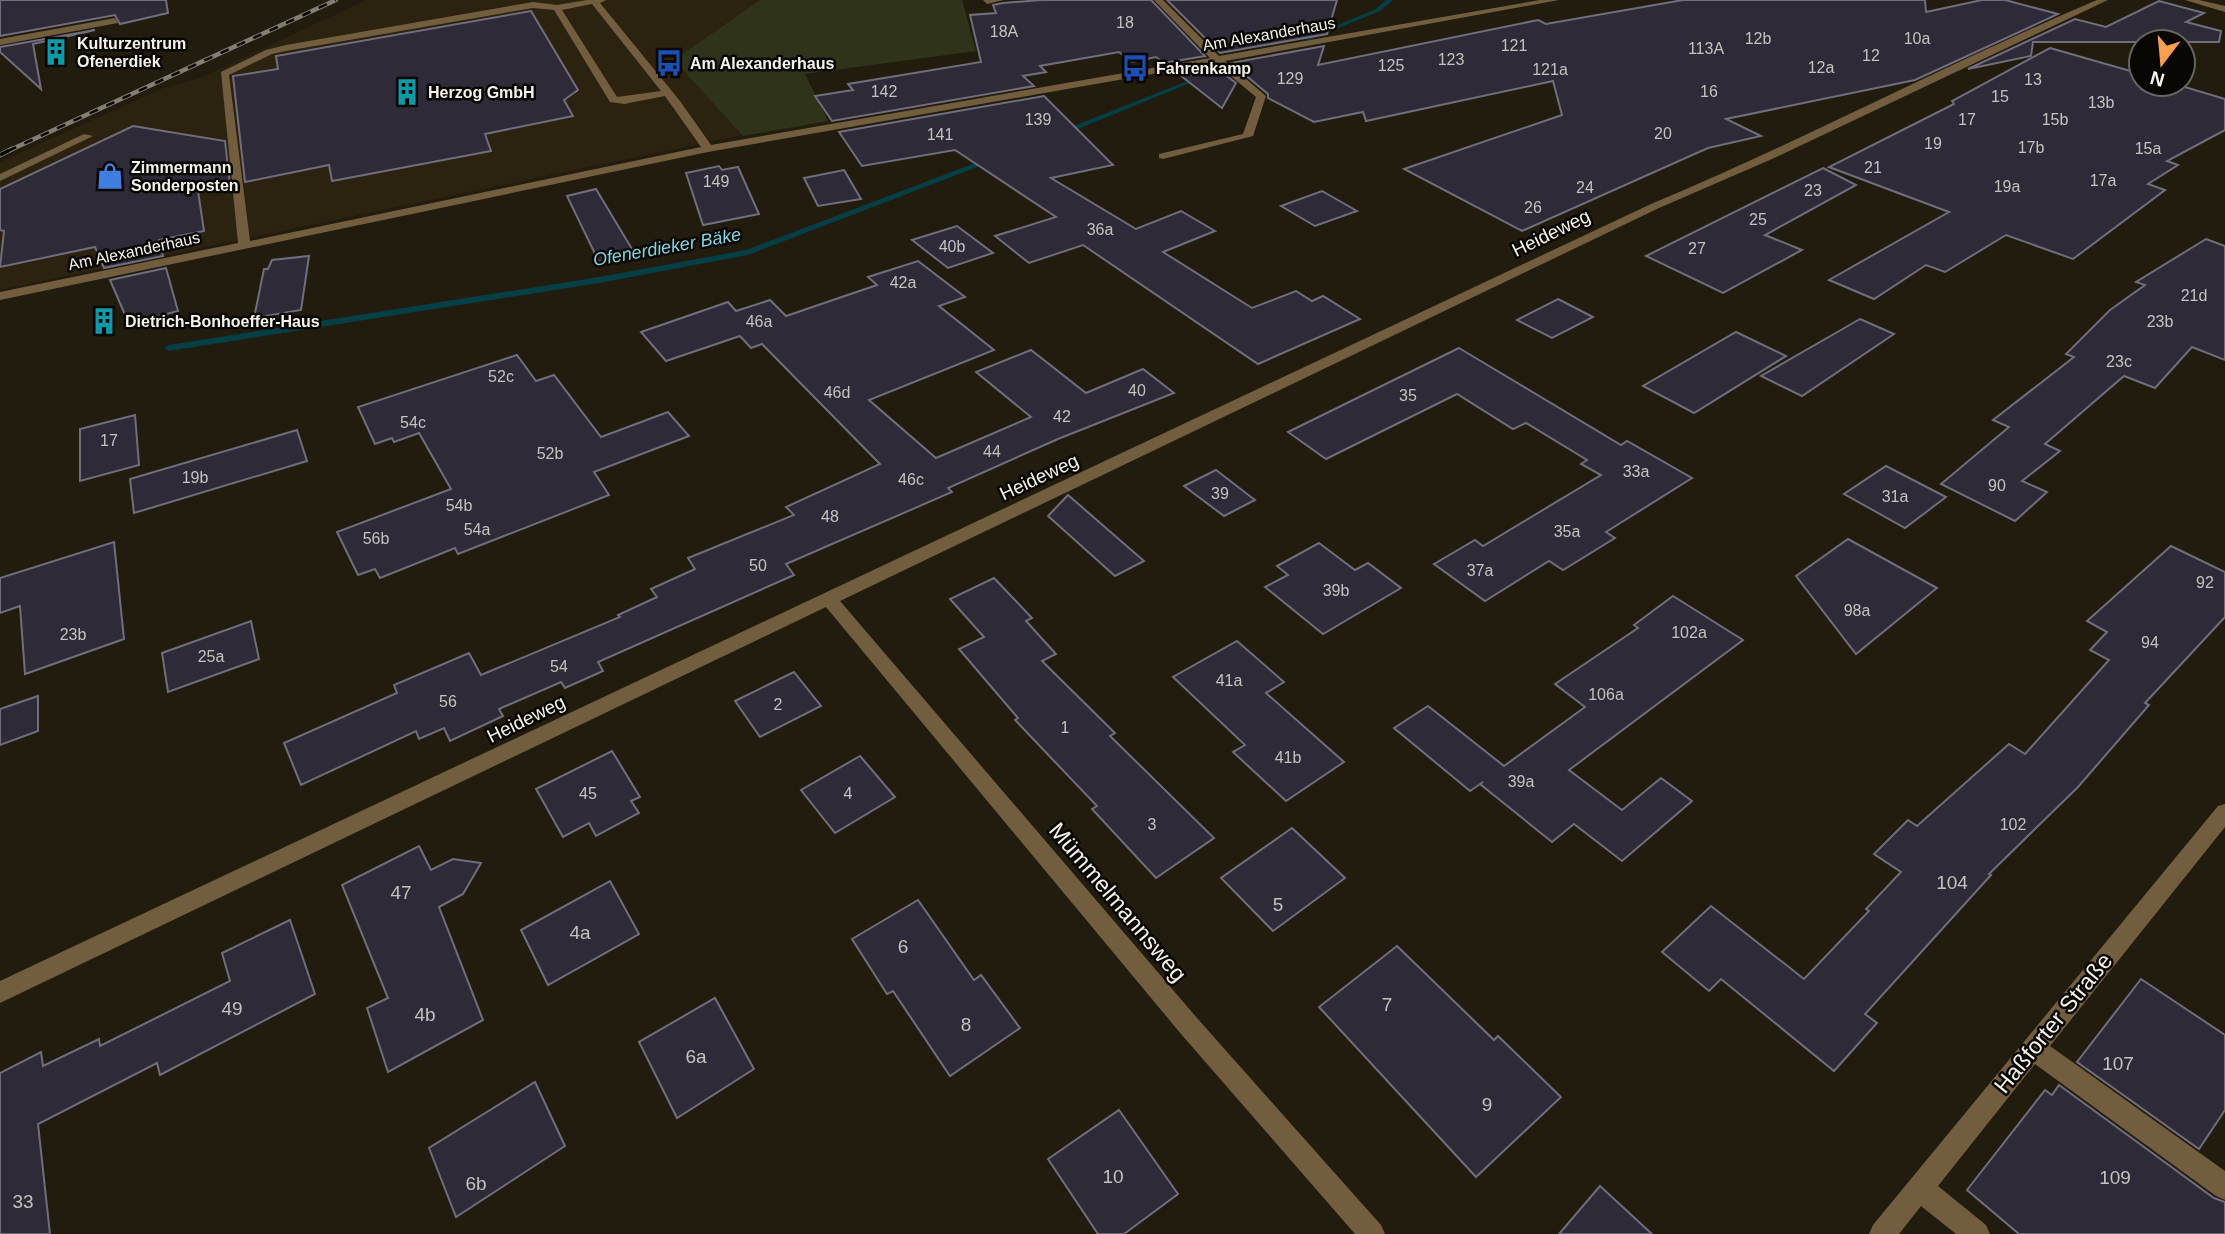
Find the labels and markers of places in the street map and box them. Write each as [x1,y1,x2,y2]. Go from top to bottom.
place label: Kulturzentrum Ofenerdiek [77,35,186,70]
building icon: Kulturzentrum Ofenerdiek [41,37,71,67]
bus stop icon: Am Alexanderhaus [654,48,684,78]
bus stop icon: Fahrenkamp [1120,53,1150,83]
place label: Am Alexanderhaus [690,55,834,72]
place label: Fahrenkamp [1156,60,1251,77]
building icon: Herzog GmbH [392,77,422,107]
place label: Herzog GmbH [428,84,535,101]
place label: Zimmermann Sonderposten [131,159,239,194]
shop icon: Zimmermann Sonderposten [95,161,125,191]
building icon: Dietrich-Bonhoeffer-Haus [89,306,119,336]
place label: Dietrich-Bonhoeffer-Haus [125,313,320,330]

